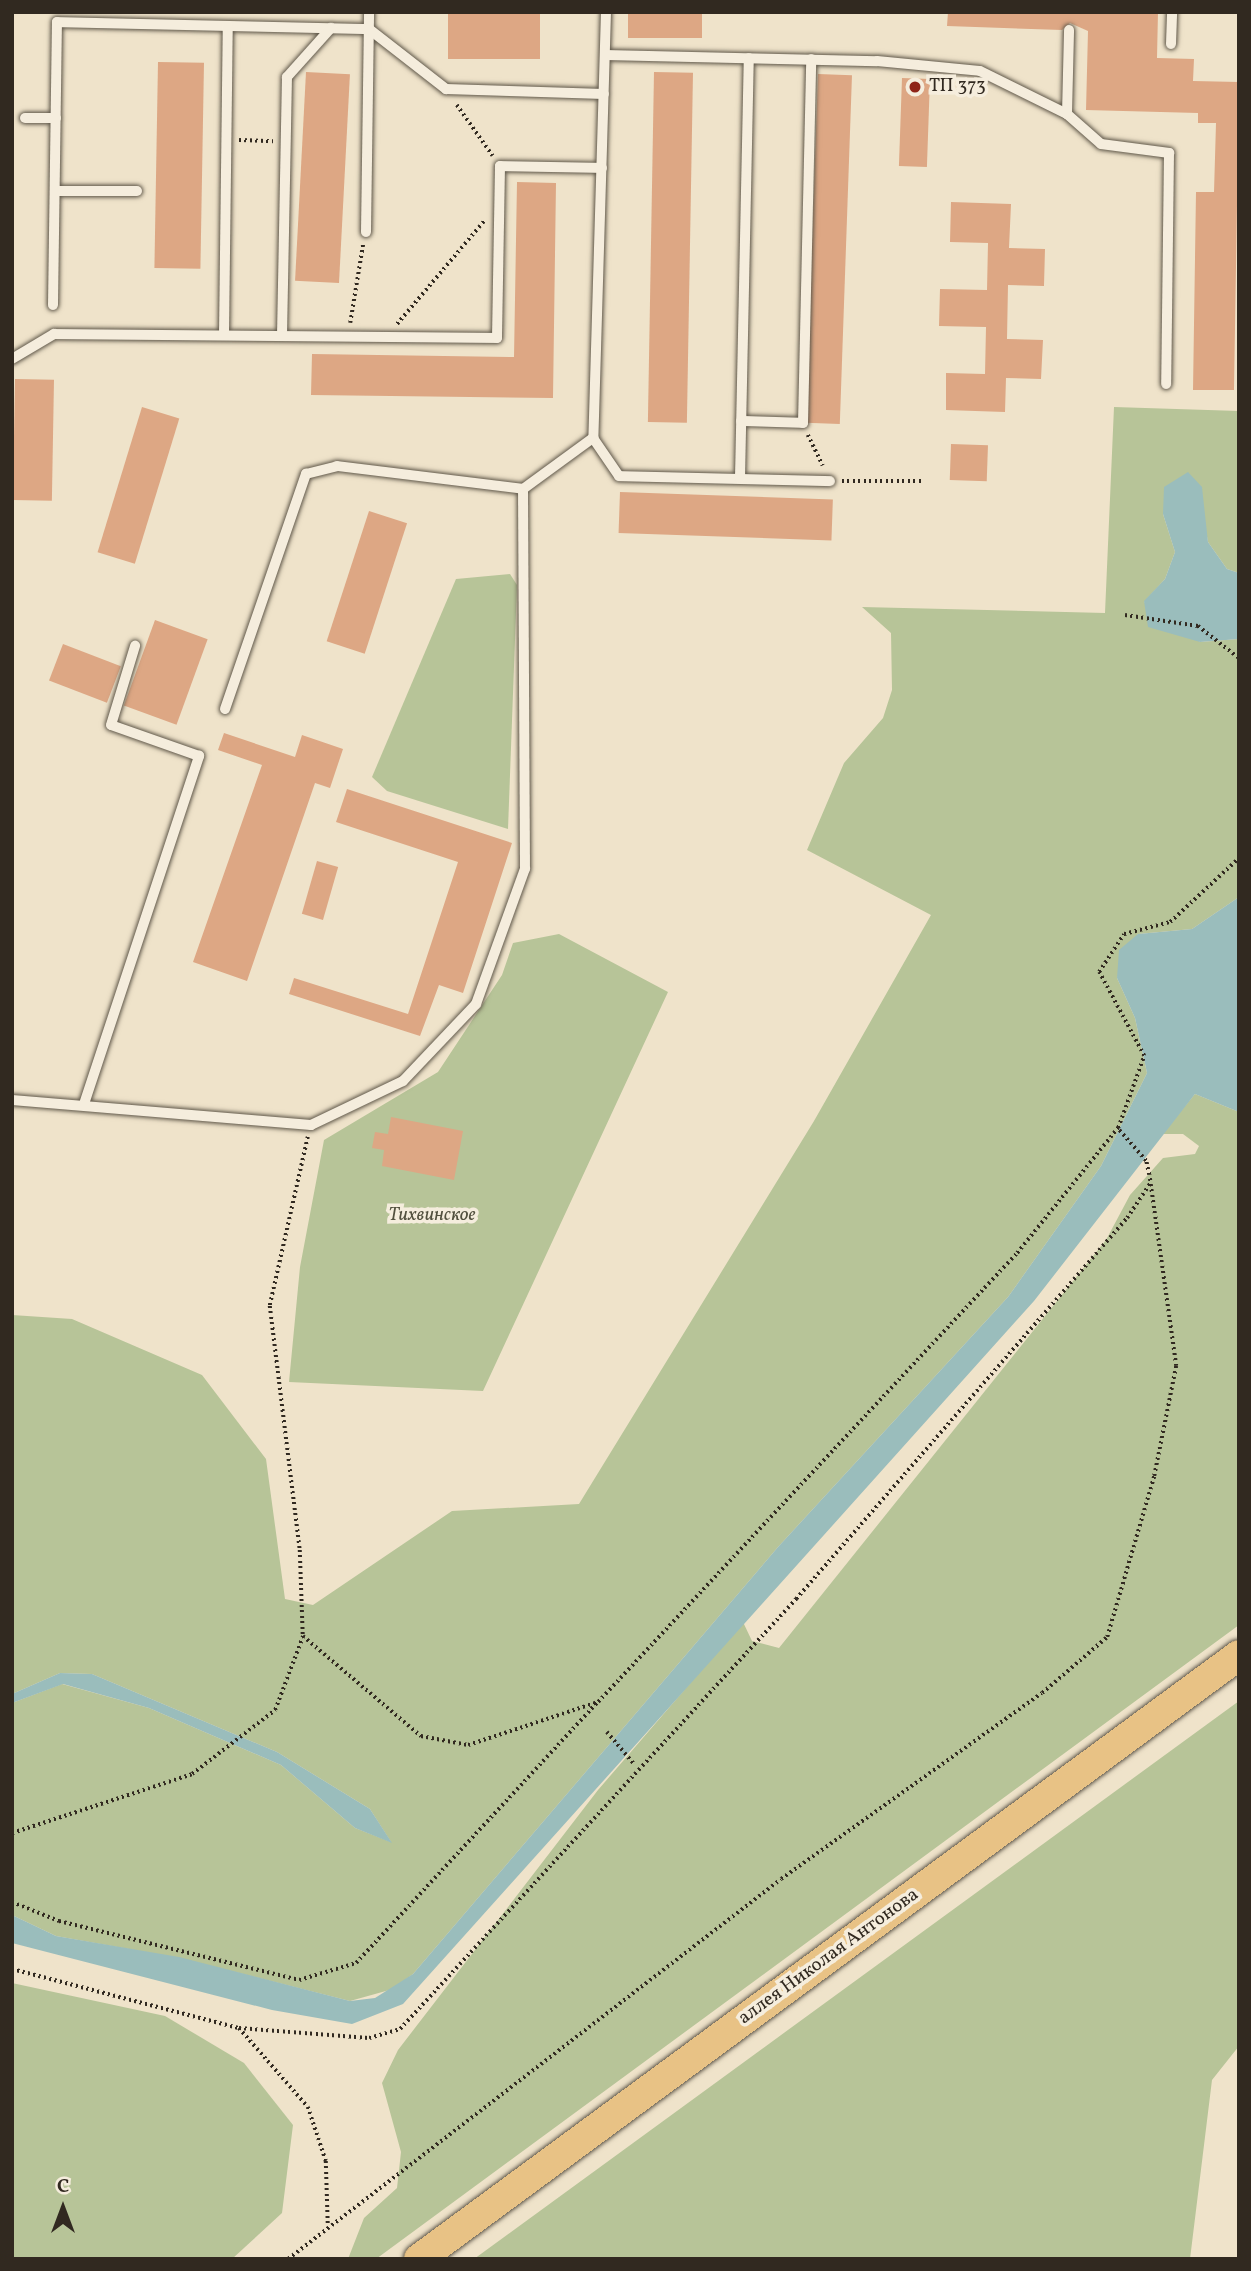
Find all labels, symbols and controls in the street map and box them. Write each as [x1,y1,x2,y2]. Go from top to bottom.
place label: ТП 373 [929,76,986,98]
marker: ТП 373 [907,79,923,95]
park label: Тихвинское [389,1205,475,1227]
street label: аллея Николая Антонова [734,1884,924,2030]
north arrow [28,2173,98,2243]
text: С [57,2174,69,2200]

